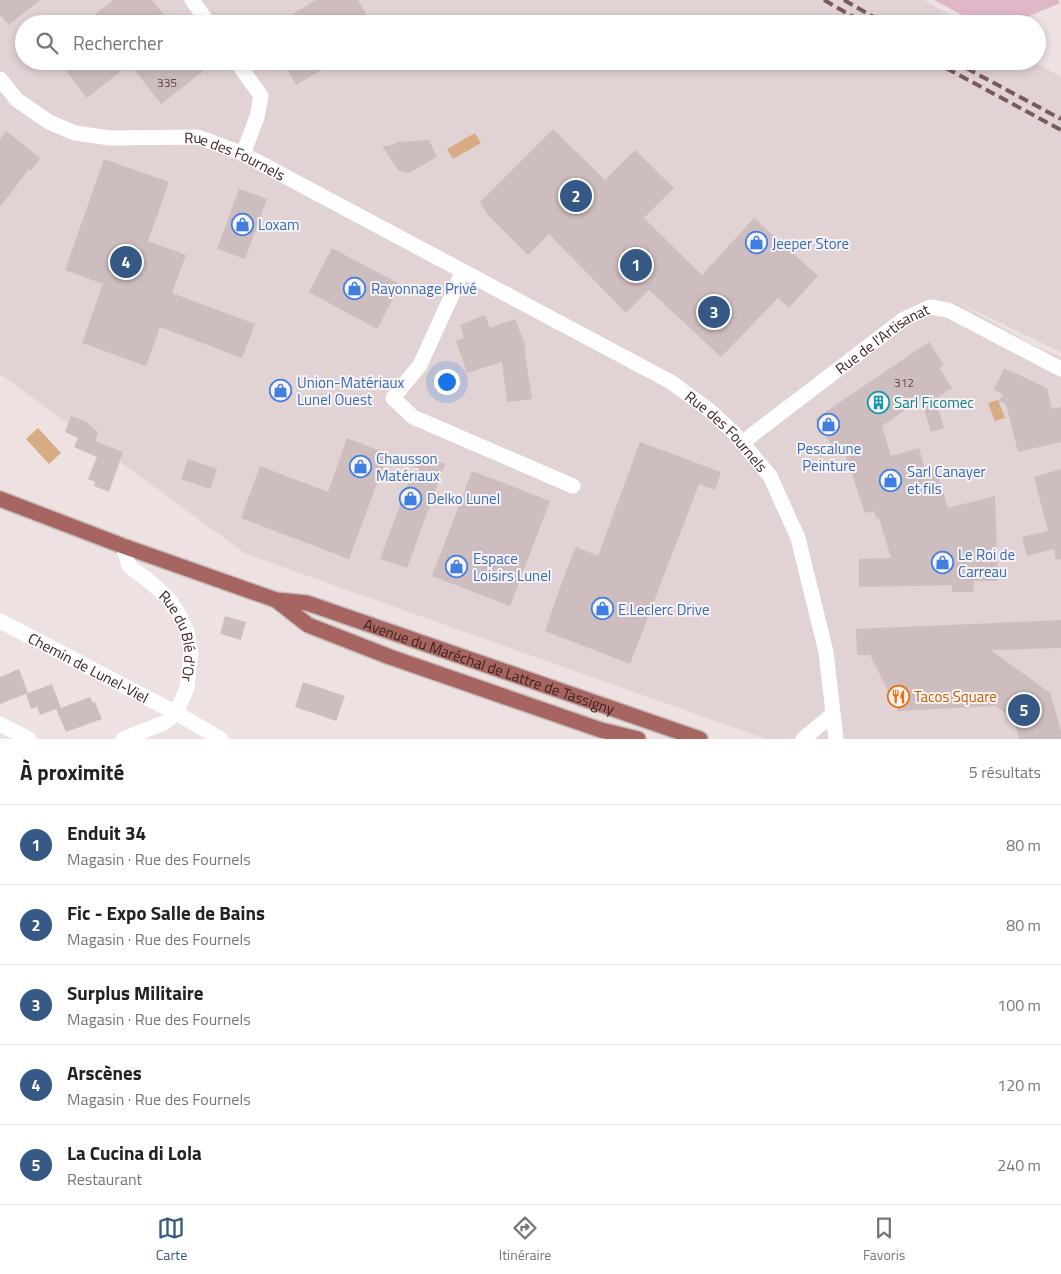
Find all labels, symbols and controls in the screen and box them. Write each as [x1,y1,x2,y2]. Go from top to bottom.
search box [15,15,1046,70]
text: Rechercher [73,28,163,57]
icon: search [33,29,61,57]
house number: 335 [157,73,177,92]
street label: Rue des Fournels [184,125,290,186]
pin: 2 [560,177,592,215]
shop icon: Loxam [230,212,254,236]
place label: Loxam [258,213,300,236]
shop icon: Jeeper Store [744,231,768,255]
place label: Jeeper Store [772,232,849,255]
pin: 4 [110,243,142,281]
pin: 1 [620,246,652,284]
shop icon: Rayonnage Privé [343,276,367,300]
place label: Rayonnage Privé [371,277,477,300]
pin: 3 [698,293,730,331]
street label: Rue de l'Artisanat [830,297,934,379]
your location [434,369,460,395]
place label: Union-Matériaux Lunel Ouest [297,371,404,411]
house number: 312 [894,373,914,392]
shop icon: Union-Matériaux Lunel Ouest [269,379,293,403]
street label: Rue des Fournels [680,385,773,477]
building icon: Sarl Ficomec [866,390,890,414]
place label: Sarl Ficomec [894,391,974,414]
shop icon: Pescalune Peinture [817,413,841,437]
place label: Pescalune Peinture [797,437,861,477]
place label: Chausson Matériaux [376,447,440,487]
shop icon: Chausson Matériaux [348,455,372,479]
place label: Sarl Canayer et fils [907,460,986,500]
shop icon: Sarl Canayer et fils [879,468,903,492]
shop icon: Delko Lunel [399,486,423,510]
place label: Delko Lunel [427,487,500,510]
place label: Le Roi de Carreau [958,543,1015,583]
place label: Espace Loisirs Lunel [473,547,551,587]
shop icon: Le Roi de Carreau [930,551,954,575]
shop icon: Espace Loisirs Lunel [445,555,469,579]
street label: Rue du Blé d'Or [154,584,202,683]
shop icon: E.Leclerc Drive [590,597,614,621]
place label: E.Leclerc Drive [618,598,710,621]
street label: Avenue du Maréchal de Lattre de Tassigny [361,612,618,720]
street label: Chemin de Lunel-Viel [24,626,153,708]
restaurant icon: Tacos Square [886,684,910,708]
place label: Tacos Square [914,685,997,708]
pin: 5 [1008,691,1040,729]
text: À proximité [20,756,124,788]
text: 5 résultats [969,760,1041,784]
text: Enduit 34 [67,818,146,847]
text: 1 [32,833,40,857]
text: 80 m [1006,833,1041,857]
text: Magasin · Rue des Fournels [67,847,251,871]
text: Fic - Expo Salle de Bains [67,898,265,927]
text: 2 [32,913,40,937]
text: 80 m [1006,913,1041,937]
text: Magasin · Rue des Fournels [67,927,251,951]
text: Surplus Militaire [67,978,204,1007]
text: 3 [32,993,40,1017]
text: 100 m [997,993,1041,1017]
text: Magasin · Rue des Fournels [67,1007,251,1031]
text: Arscènes [67,1058,142,1087]
text: 4 [32,1073,40,1097]
text: 120 m [997,1073,1041,1097]
text: Magasin · Rue des Fournels [67,1087,251,1111]
text: La Cucina di Lola [67,1138,202,1167]
text: 5 [32,1153,40,1177]
text: 240 m [997,1153,1041,1177]
text: Restaurant [67,1167,142,1191]
tab: Carte [156,1214,187,1265]
tab: Itinéraire [499,1214,551,1265]
tab: Favoris [863,1214,905,1265]

